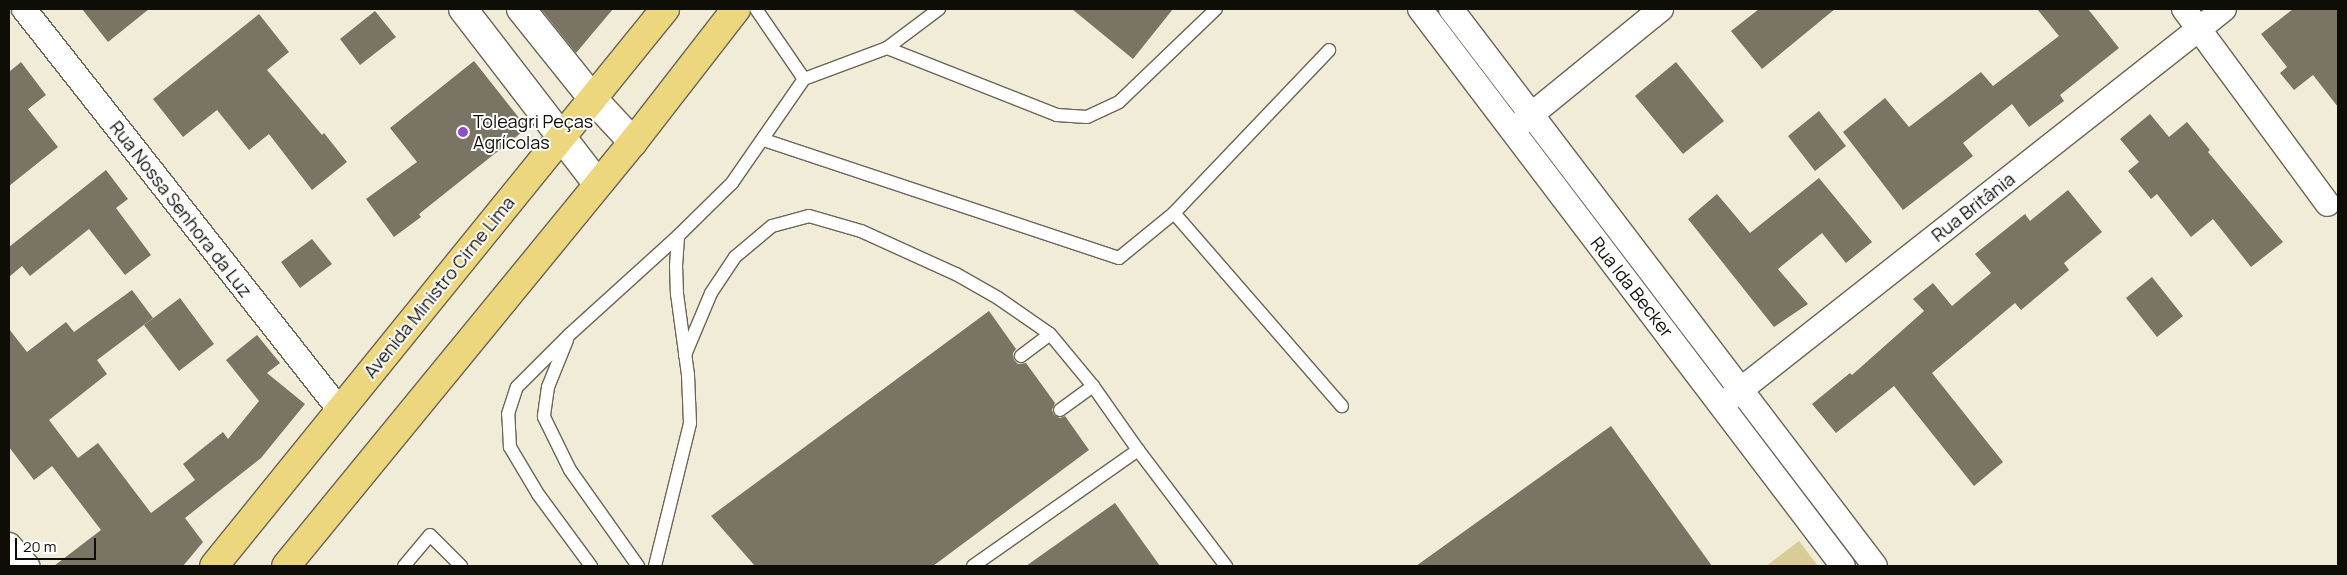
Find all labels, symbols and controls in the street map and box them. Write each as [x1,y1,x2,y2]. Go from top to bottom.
place label: Toleagri Peças Agrícolas [473,111,593,154]
street label: Rua Nossa Senhora da Luz [105,117,257,301]
marker: Toleagri Peças Agrícolas [457,126,469,138]
street label: Rua Britânia [1927,168,2019,246]
street label: Avenida Ministro Cirne Lima [359,192,519,382]
street label: Rua Ida Becker [1586,233,1678,341]
scale bar [18,528,99,560]
text: 20 m [23,536,56,557]

